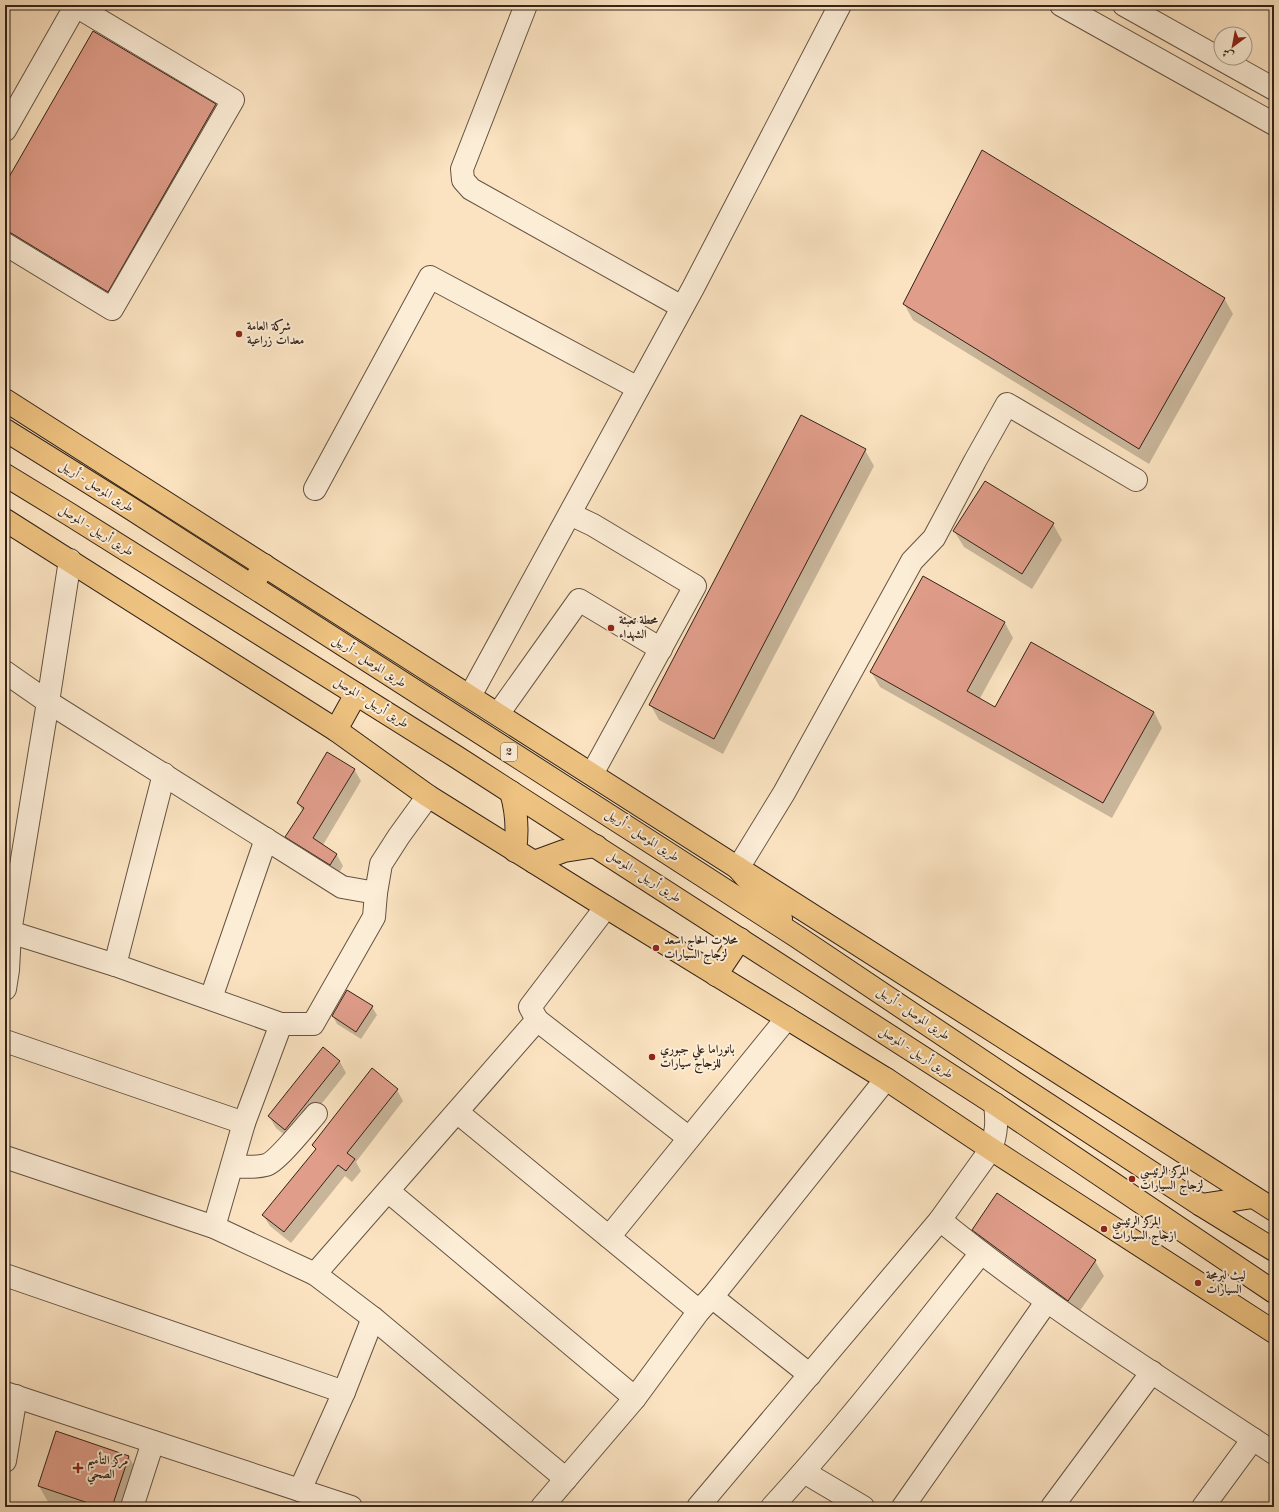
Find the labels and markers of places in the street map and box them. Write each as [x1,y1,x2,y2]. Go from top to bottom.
place label: شركة العامة معدات زراعية [247,318,305,347]
marker: شركة العامة معدات زراعية [234,329,244,339]
place label: محطة تعبئة الشهداء [619,615,659,642]
marker: محطة تعبئة الشهداء [606,623,616,633]
place label: محلات الحاج اسعد لزجاج السيارات [664,934,738,965]
marker: محلات الحاج اسعد لزجاج السيارات [651,943,661,953]
place label: بانوراما علي جبوري للزجاج سيارات [660,1043,735,1074]
marker: بانوراما علي جبوري للزجاج سيارات [647,1052,657,1062]
place label: المركز الرئيسي لزجاج السيارات [1140,1164,1204,1196]
marker: المركز الرئيسي لزجاج السيارات [1127,1174,1137,1184]
place label: المركز الرئيسي ازجاج السيارات [1112,1214,1177,1246]
marker: المركز الرئيسي ازجاج السيارات [1099,1224,1109,1234]
place label: ليث لبرمجة السيارات [1206,1269,1245,1296]
marker: ليث لبرمجة السيارات [1193,1278,1203,1288]
place label: مركز التأميم الصحي [87,1451,128,1485]
marker: مركز التأميم الصحي [72,1462,84,1474]

